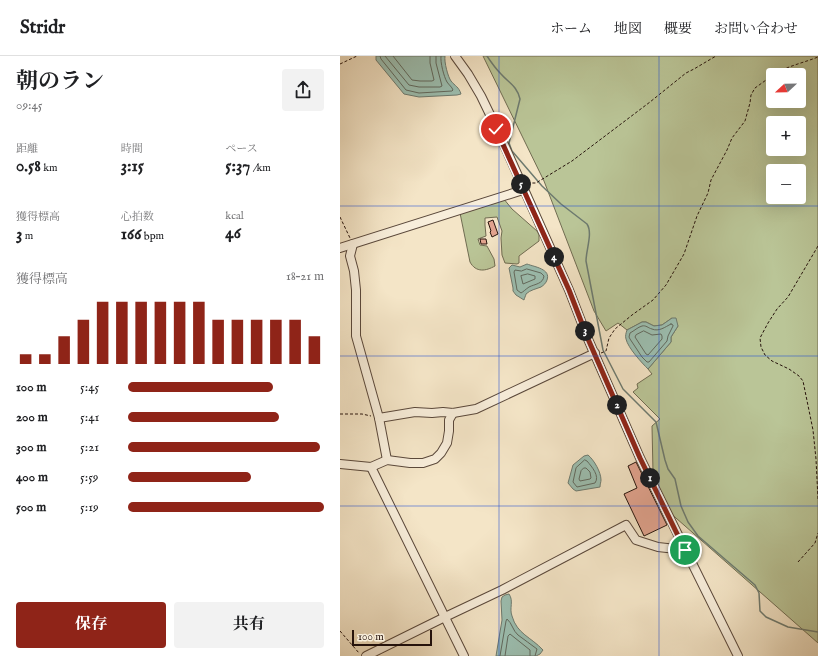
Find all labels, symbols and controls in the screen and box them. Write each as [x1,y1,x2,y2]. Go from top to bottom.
text: Stridr [20,16,65,40]
text: ホーム [550,20,592,38]
text: 地図 [614,20,642,38]
text: 概要 [664,20,692,38]
text: お問い合わせ [714,20,798,38]
text: 朝のラン [16,68,104,96]
north arrow [766,68,806,108]
map controls [766,68,806,204]
button: share [282,69,324,111]
text: 09:45 [16,97,43,114]
pin [479,112,513,146]
button: + [766,116,806,156]
icon: check [485,118,507,140]
text: 距離 [16,142,38,156]
text: 時間 [121,142,143,156]
text: ペース [225,142,258,156]
text: 0.58 [16,156,41,177]
text: 3:15 [121,156,144,177]
text: 5:37 [225,156,250,177]
text: km [41,161,58,175]
text: /km [250,161,271,175]
button: − [766,164,806,204]
pin: 5 [511,174,531,194]
text: 5 [519,177,523,191]
text: kcal [225,209,244,223]
text: 獲得標高 [16,210,60,224]
text: 心拍数 [121,210,154,224]
text: 46 [225,223,241,244]
text: 3 [16,224,22,245]
text: 166 [121,224,141,245]
text: m [22,229,33,243]
text: bpm [141,229,164,243]
pin: 4 [544,247,564,267]
text: 4 [551,250,557,264]
text: 18–21 m [286,268,324,285]
text: 獲得標高 [16,271,68,288]
pin: 3 [575,321,595,341]
text: 3 [583,324,587,338]
text: 100 m [16,379,46,396]
text: 5:45 [80,379,99,396]
pin: 2 [607,395,627,415]
text: 2 [614,398,620,412]
text: 200 m [16,409,48,426]
text: 5:41 [80,409,99,426]
text: 300 m [16,439,47,456]
text: 5:21 [80,439,99,456]
pin: 1 [640,468,660,488]
text: 400 m [16,469,48,486]
text: 5:59 [80,469,99,486]
text: 1 [648,471,652,485]
text: 500 m [16,499,46,516]
text: 5:19 [80,499,99,516]
pin [668,533,702,567]
icon: arrive [674,539,696,561]
button: 保存 [16,602,166,648]
button: 共有 [174,602,324,648]
scale bar [352,628,432,647]
text: 100 m [358,630,384,644]

